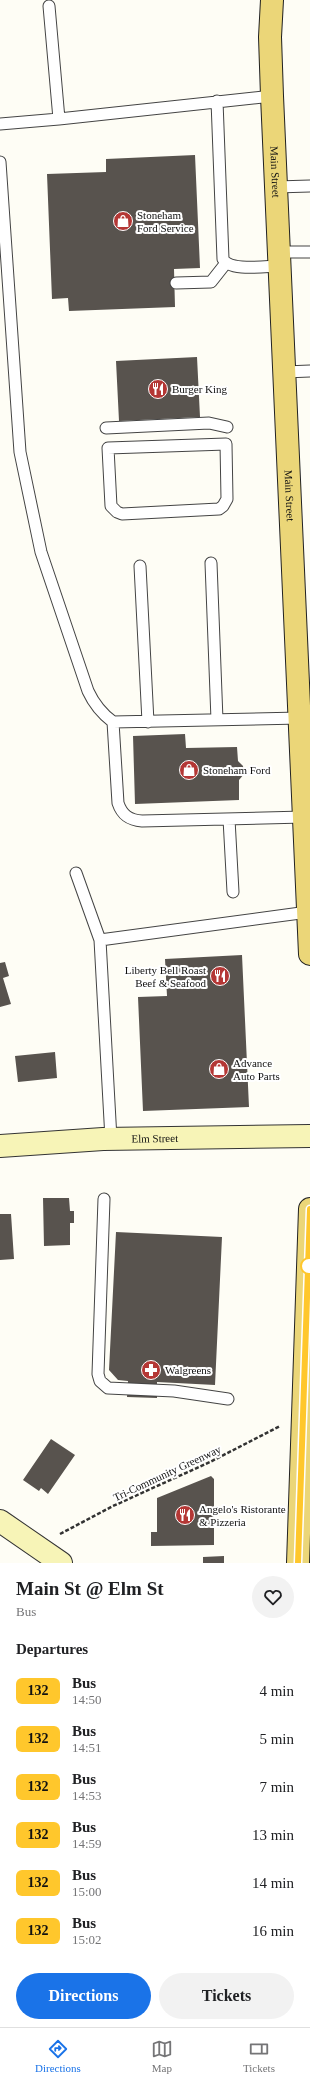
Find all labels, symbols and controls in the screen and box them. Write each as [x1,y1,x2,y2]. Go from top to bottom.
street label: Main Street [268,146,282,198]
place label: Stoneham Ford Service [137,209,194,234]
shop icon: Stoneham Ford Service [112,210,134,232]
restaurant icon: Burger King [147,378,169,400]
place label: Burger King [172,383,228,395]
street label: Main Street [283,469,297,522]
shop icon: Stoneham Ford [178,759,200,781]
place label: Stoneham Ford [203,764,271,776]
place label: Liberty Bell Roast Beef & Seafood [125,964,206,989]
restaurant icon: Liberty Bell Roast Beef & Seafood [209,965,231,987]
place label: Advance Auto Parts [233,1057,280,1082]
shop icon: Advance Auto Parts [208,1058,230,1080]
street label: Elm Street [131,1132,178,1145]
unlabelled marker [300,1257,310,1275]
pharmacy icon: Walgreens [140,1359,162,1381]
place label: Walgreens [165,1364,211,1376]
street label: Tri-Community Greenway [111,1443,223,1503]
place label: Angelo's Ristorante & Pizzeria [199,1503,286,1528]
restaurant icon: Angelo's Ristorante & Pizzeria [174,1504,196,1526]
button: heart [252,1576,294,1618]
text: Main St @ Elm St [16,1578,164,1599]
text: Bus [16,1604,36,1619]
text: Departures [16,1641,88,1657]
text: Bus [72,1675,96,1691]
text: 132 [28,1683,49,1698]
text: 4 min [259,1683,294,1699]
text: 14:50 [72,1692,102,1707]
text: Bus [72,1723,96,1739]
text: 132 [28,1731,49,1746]
text: 5 min [259,1731,294,1747]
text: 14:51 [72,1740,102,1755]
text: Bus [72,1771,96,1787]
text: 132 [28,1779,49,1794]
text: 7 min [259,1779,294,1795]
text: 14:53 [72,1788,102,1803]
text: Bus [72,1819,96,1835]
text: 132 [28,1827,49,1842]
text: 13 min [252,1827,294,1843]
text: 14:59 [72,1836,102,1851]
text: Bus [72,1867,96,1883]
text: 132 [28,1875,49,1890]
text: 14 min [252,1875,294,1891]
text: 15:00 [72,1884,102,1899]
text: Bus [72,1915,96,1931]
text: 132 [28,1923,49,1938]
text: 16 min [252,1923,294,1939]
text: 15:02 [72,1932,102,1947]
button: Directions [16,1973,151,2019]
button: Tickets [159,1973,294,2019]
tab: Directions [35,2038,81,2074]
tab: Map [151,2038,173,2074]
tab: Tickets [243,2038,275,2074]

